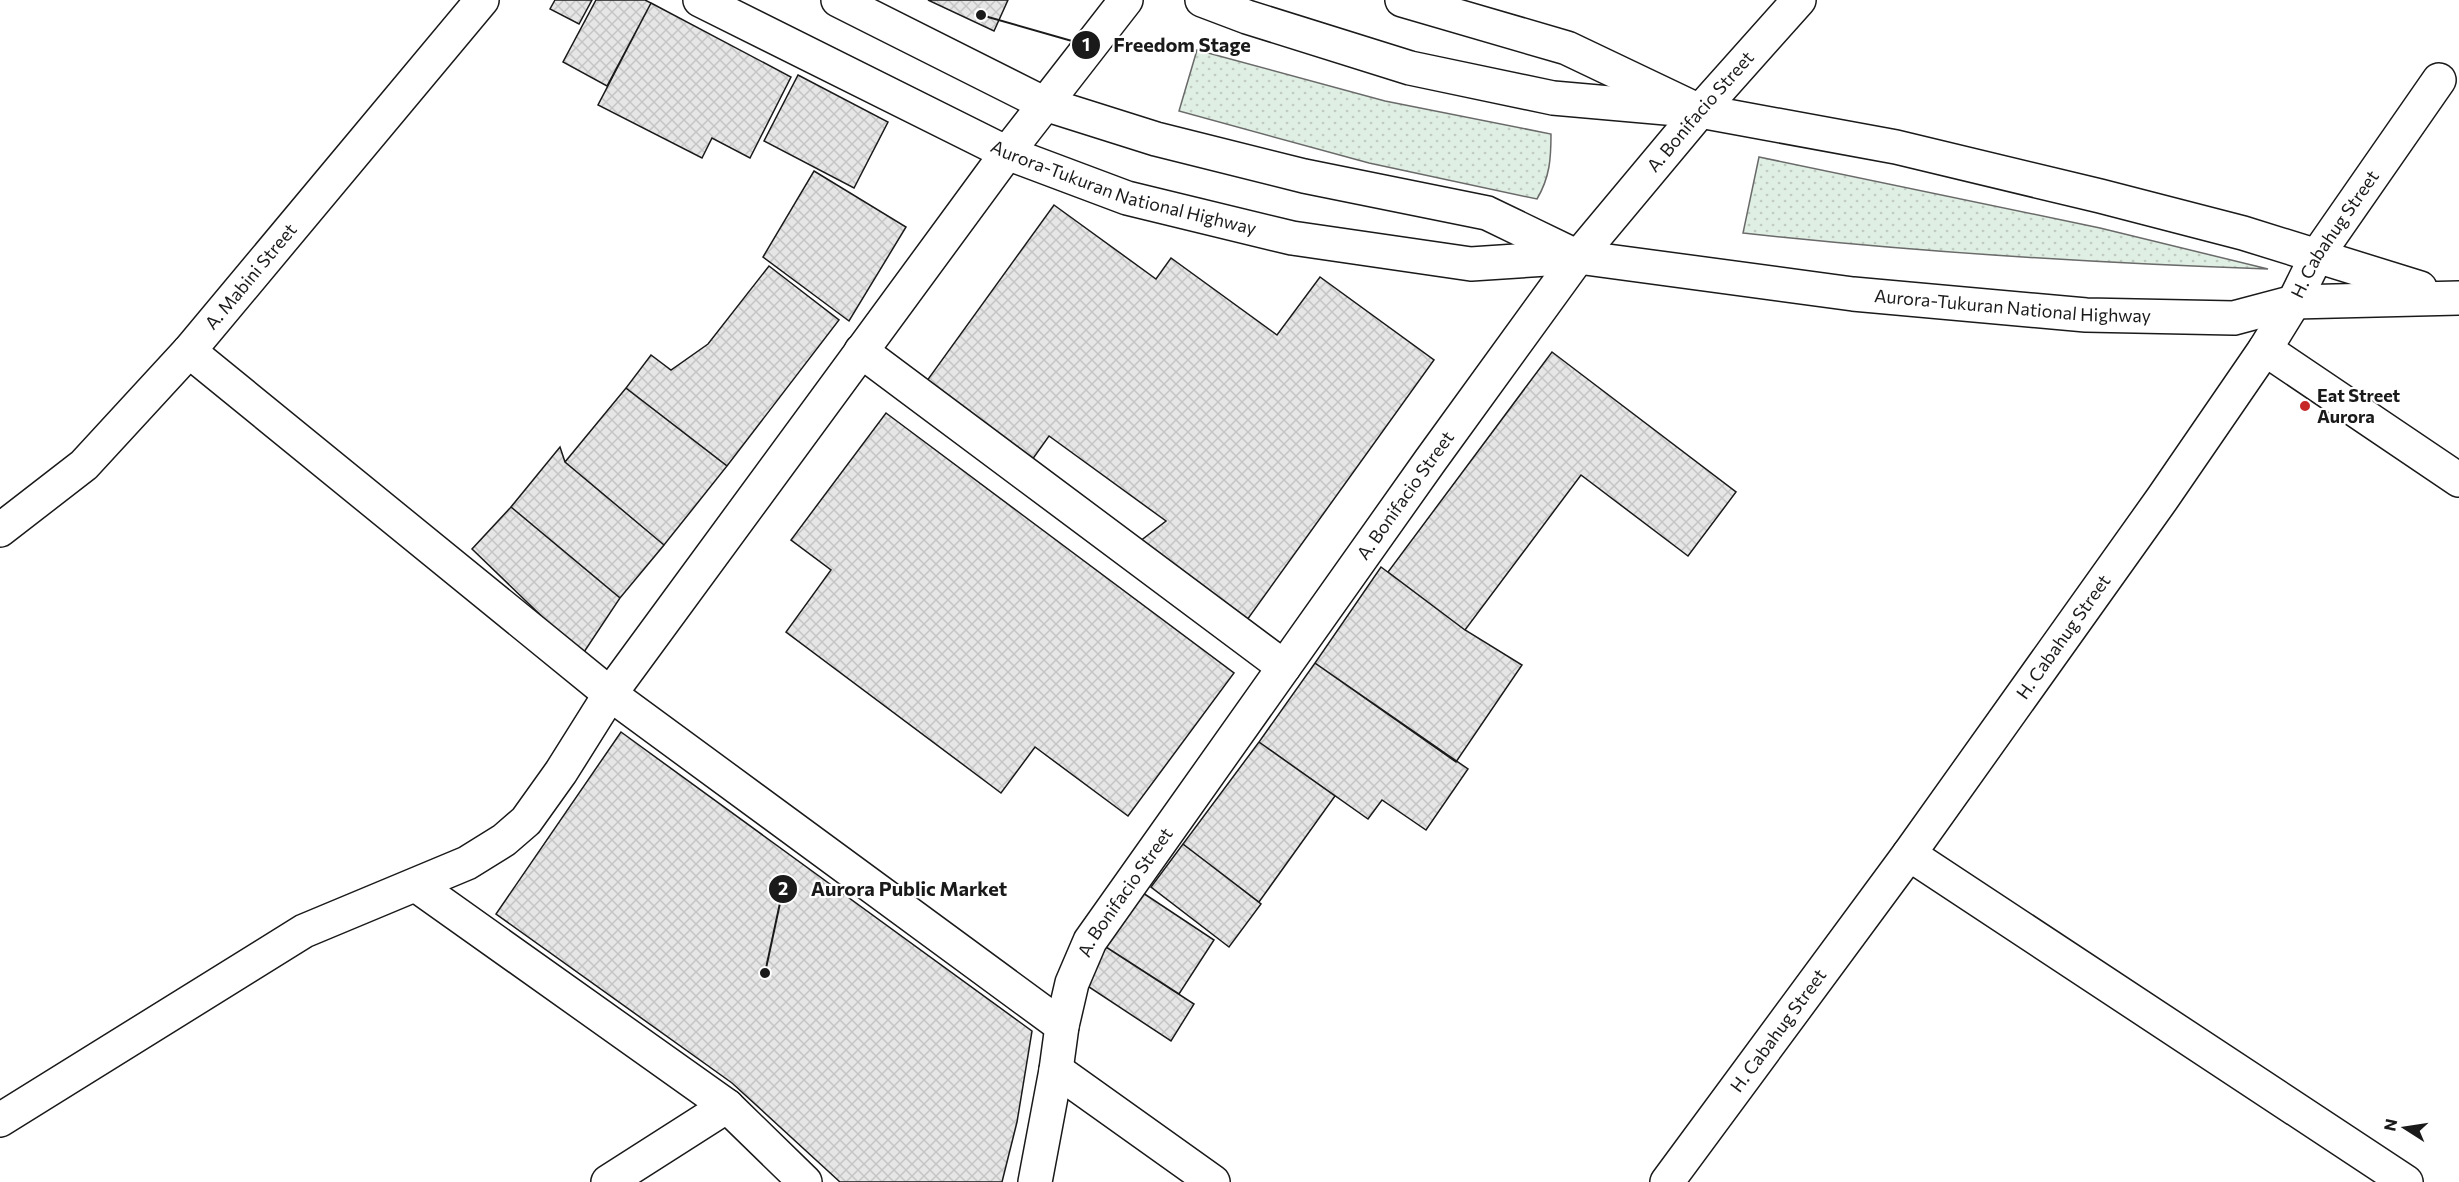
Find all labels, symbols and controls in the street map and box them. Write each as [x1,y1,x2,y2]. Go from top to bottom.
callout: Freedom Stage [1071,26,1263,64]
text: Freedom Stage [1113,32,1251,56]
text: 1 [1082,33,1090,55]
street label: A. Bonifacio Street [1642,46,1758,176]
street label: Aurora-Tukuran National Highway [988,135,1259,239]
street label: H. Cabahug Street [2286,166,2383,301]
street label: A. Mabini Street [200,219,301,333]
street label: Aurora-Tukuran National Highway [1873,284,2151,326]
place label: Eat Street Aurora [2317,384,2401,427]
marker: Eat Street Aurora [2298,399,2312,413]
street label: A. Bonifacio Street [1352,427,1458,564]
street label: H. Cabahug Street [2011,570,2115,703]
street label: A. Bonifacio Street [1072,823,1177,960]
callout: Aurora Public Market [768,870,1019,908]
text: Aurora Public Market [811,876,1007,900]
text: 2 [778,877,788,899]
street label: H. Cabahug Street [1725,964,1830,1096]
north arrow [2375,1098,2435,1158]
text: N [2379,1117,2400,1133]

